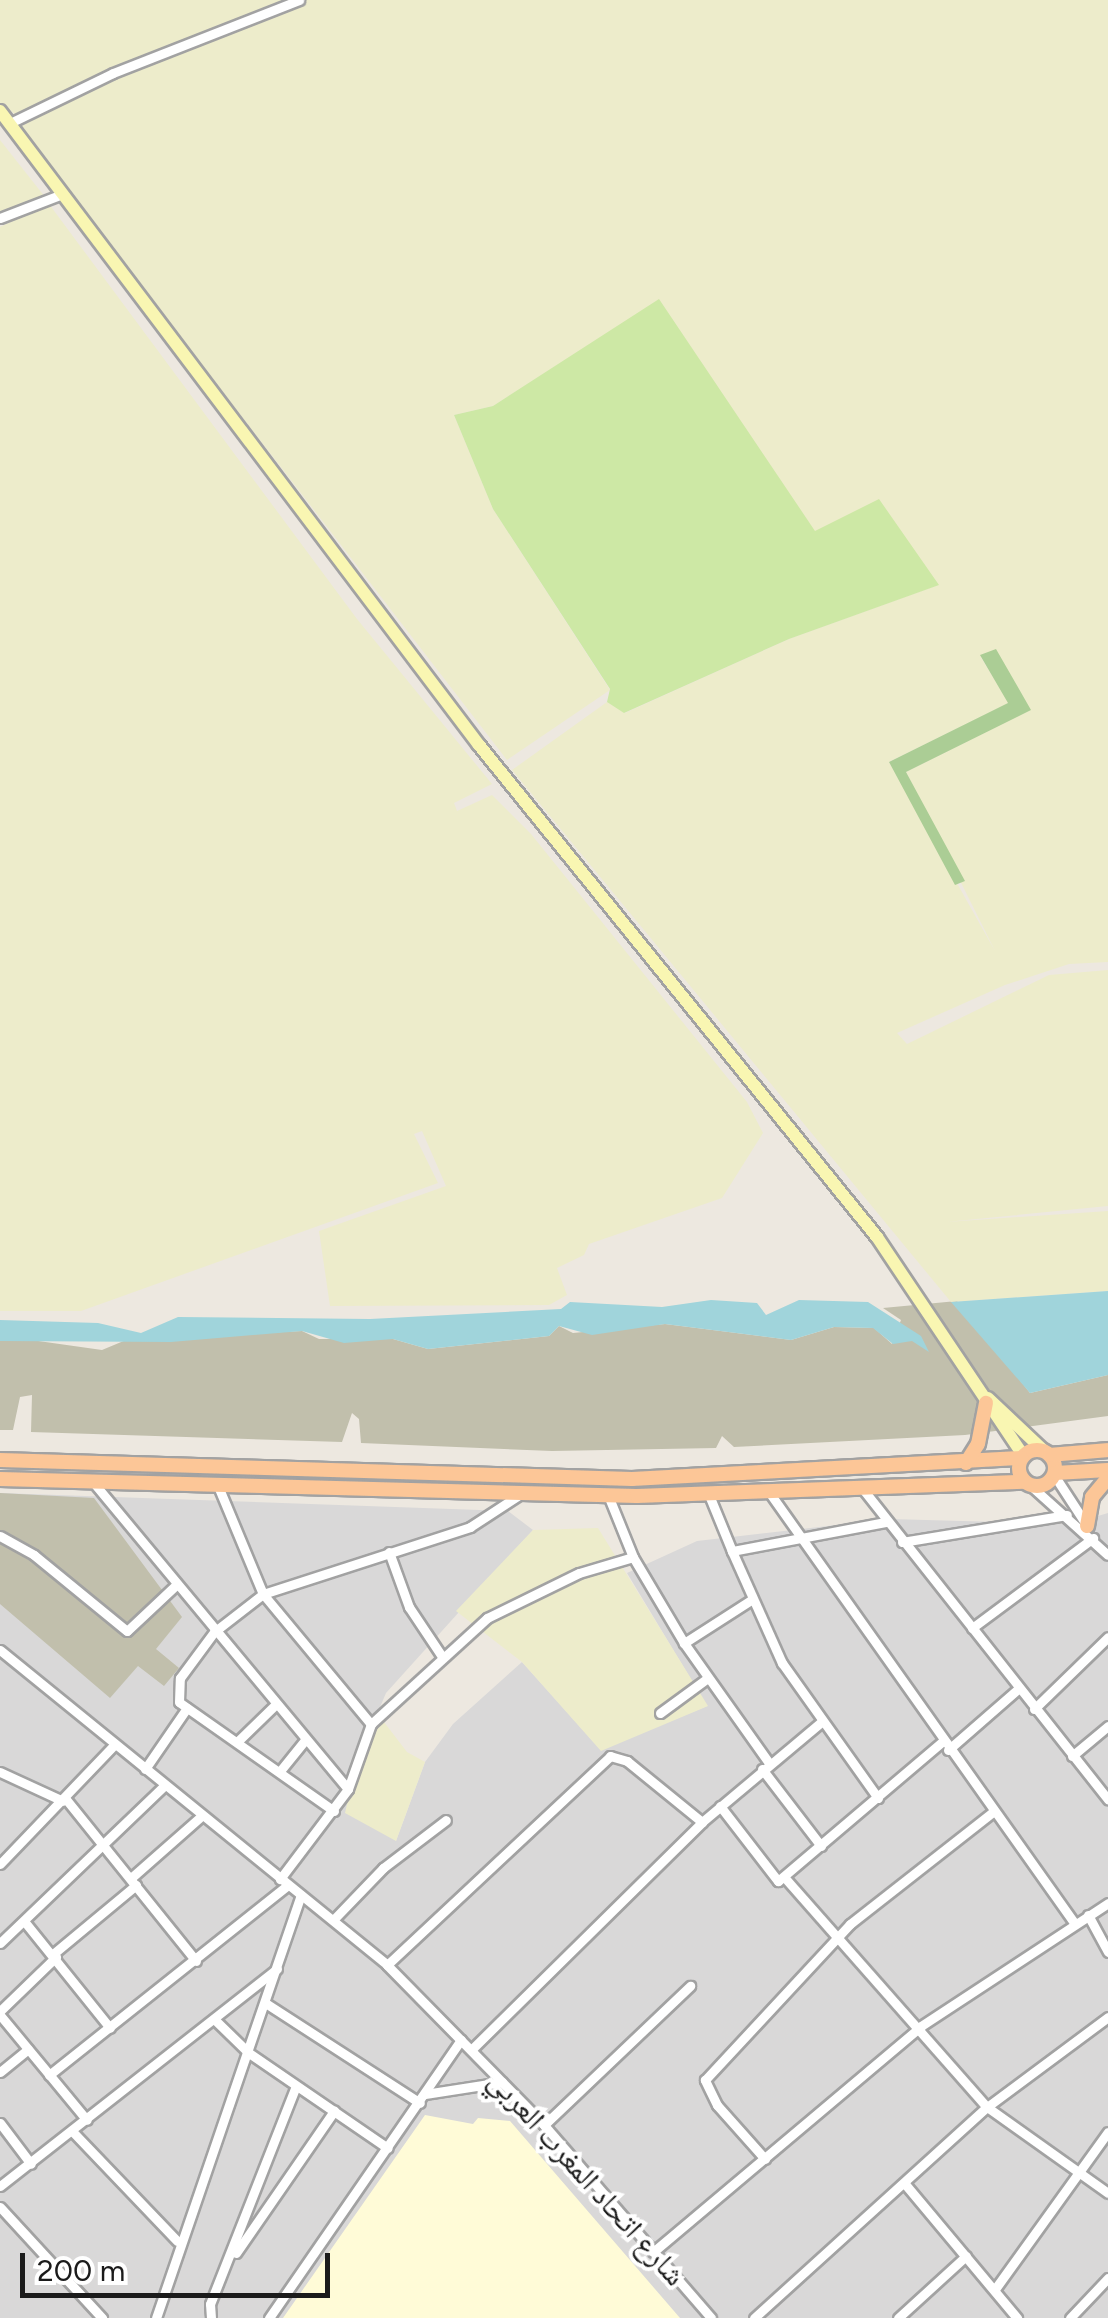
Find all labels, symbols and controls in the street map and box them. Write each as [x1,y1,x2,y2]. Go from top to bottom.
street label: شارع اتحاد المغرب العربي [481,2063,693,2293]
scale bar [25,2233,335,2295]
text: 200 m [37,2252,125,2289]

